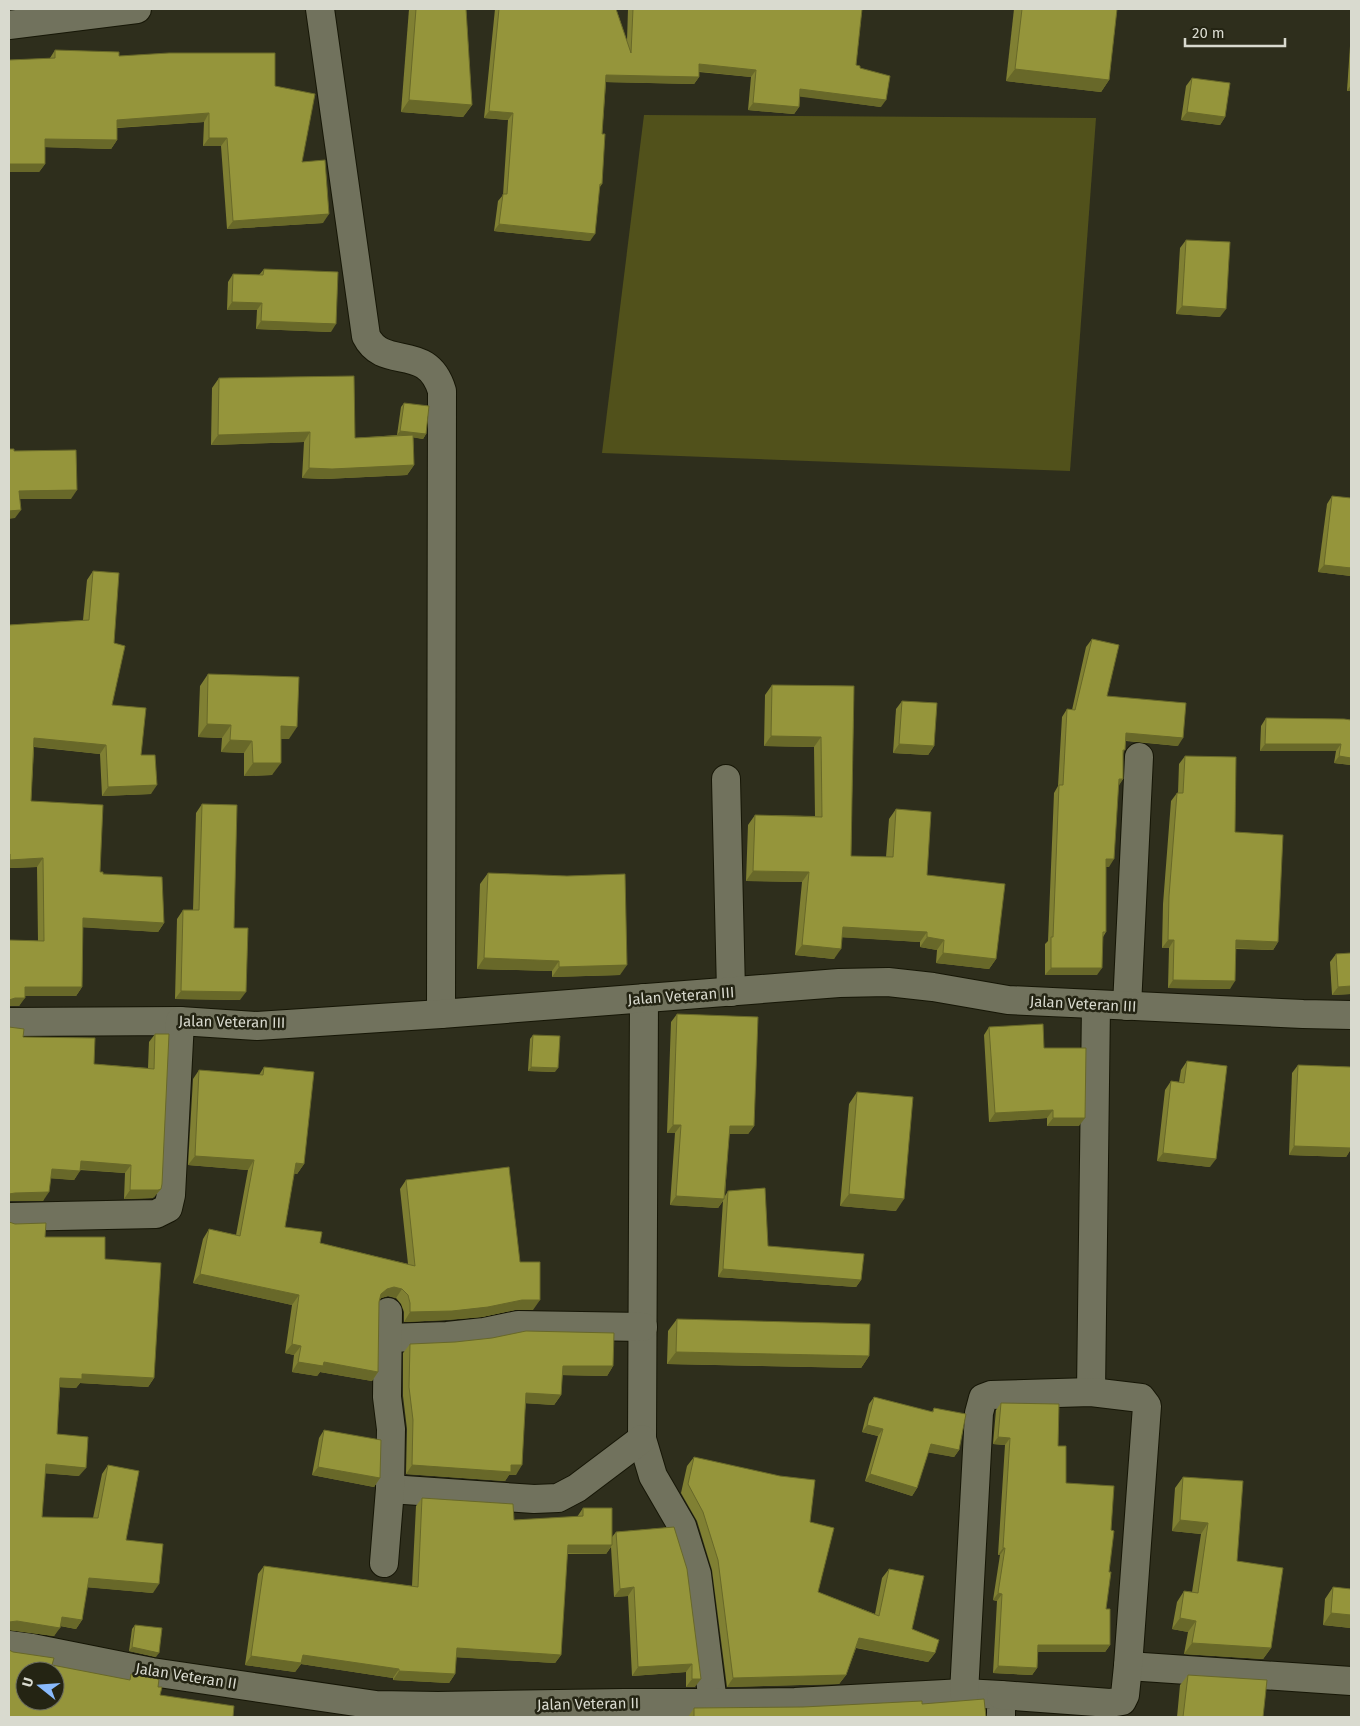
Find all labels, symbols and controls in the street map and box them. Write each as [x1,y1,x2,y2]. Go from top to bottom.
scale bar [1185,15,1285,47]
text: 20 m [1192,24,1225,42]
street label: Jalan Veteran III [627,983,735,1009]
street label: Jalan Veteran III [1029,992,1137,1016]
street label: Jalan Veteran III [178,1012,286,1032]
street label: Jalan Veteran II [134,1659,238,1693]
north arrow [15,1661,65,1711]
text: U [19,1675,38,1689]
street label: Jalan Veteran II [537,1694,639,1714]

